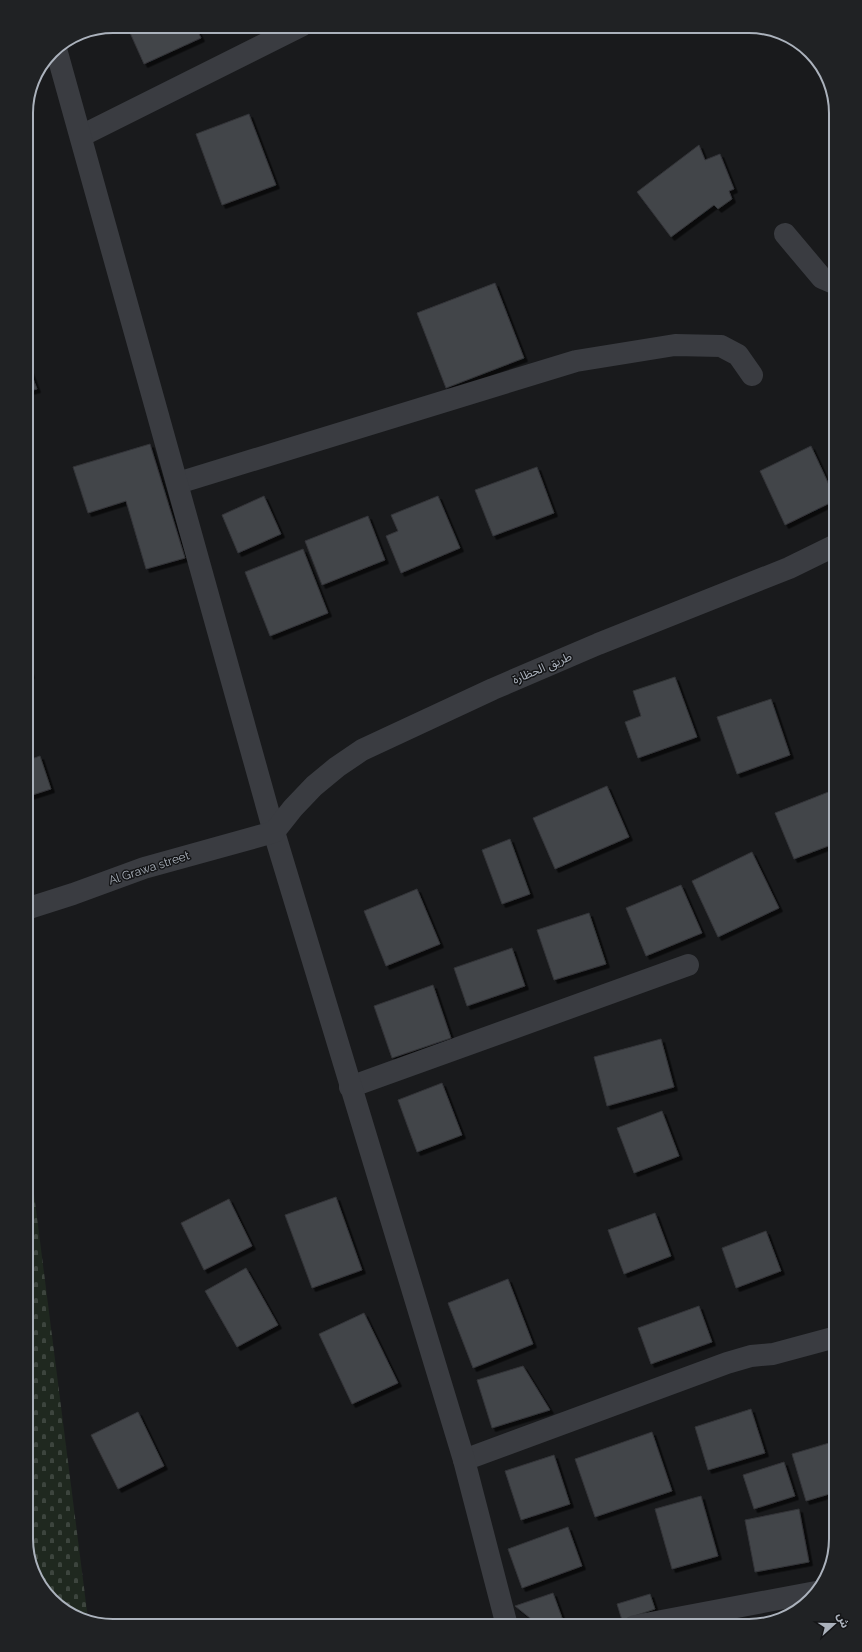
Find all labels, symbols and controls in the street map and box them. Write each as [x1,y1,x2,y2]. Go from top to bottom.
street label: طريق الحظارة [510,649,574,688]
street label: Al Grawa street [107,848,191,888]
north arrow [814,1604,854,1644]
text: ش [834,1611,852,1630]

